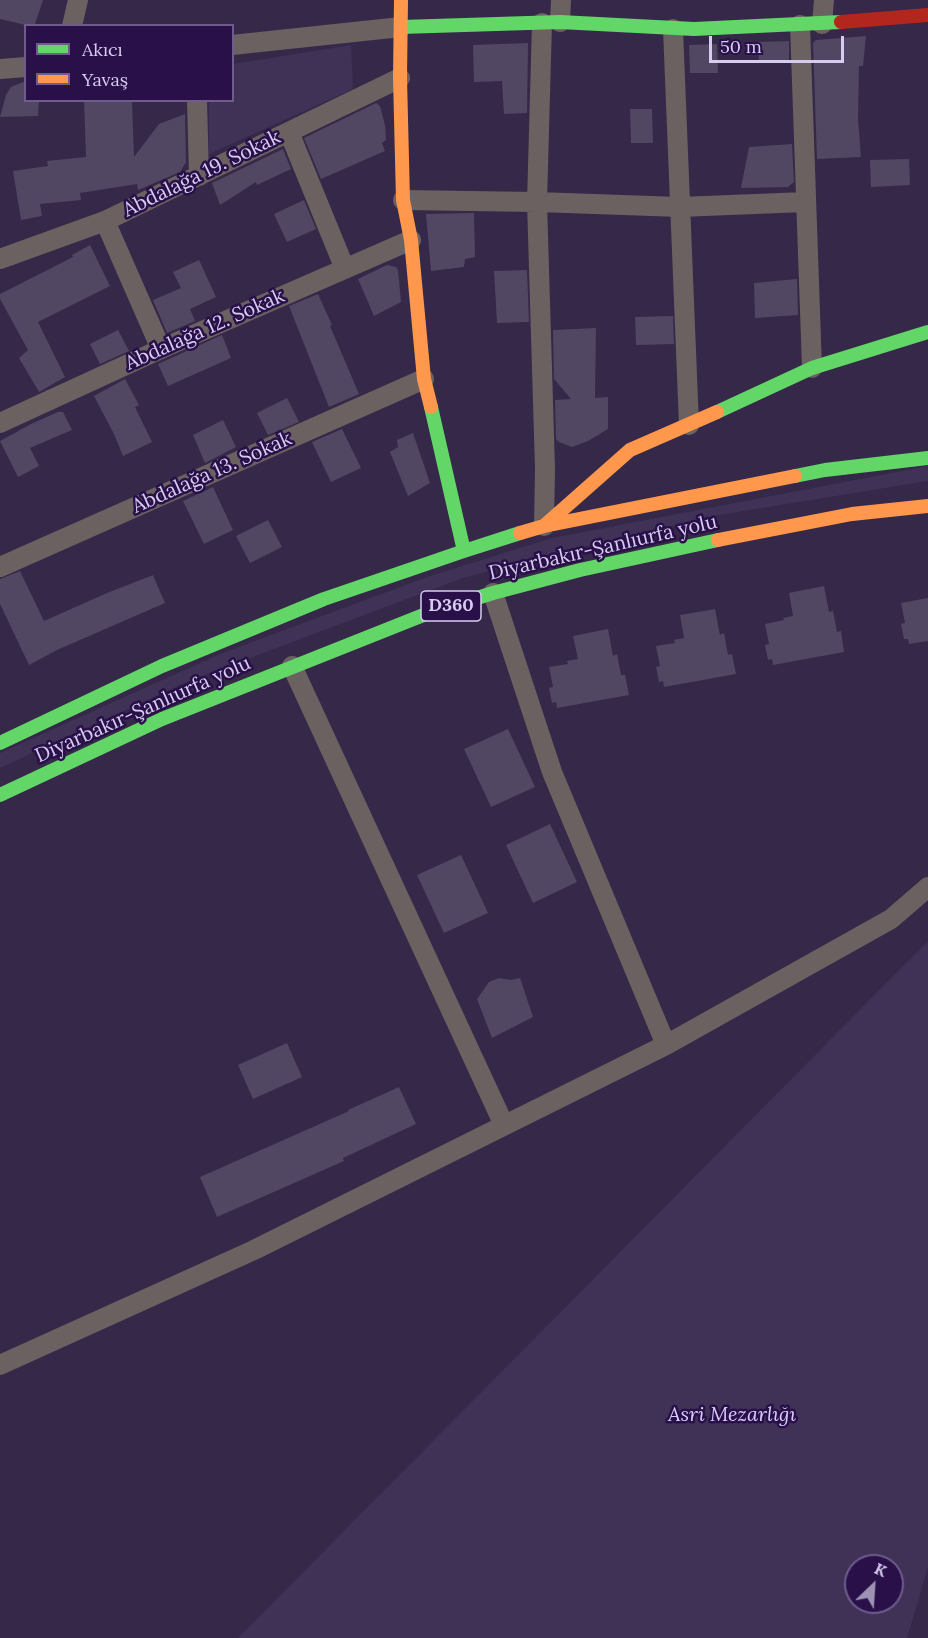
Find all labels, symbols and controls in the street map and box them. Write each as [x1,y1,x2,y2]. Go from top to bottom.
legend [24,24,234,102]
scale bar [712,24,847,62]
text: 50 m [720,35,762,58]
text: Akıcı [82,38,123,61]
text: Yavaş [82,68,128,91]
street label: Abdalağa 19. Sokak [119,125,285,223]
street label: Abdalağa 12. Sokak [122,284,288,376]
street label: Abdalağa 13. Sokak [128,427,296,519]
street label: Diyarbakır-Şanlıurfa yolu [487,510,719,586]
road number: D360 [421,591,481,621]
street label: Diyarbakır-Şanlıurfa yolu [31,652,255,768]
park label: Asri Mezarlığı [668,1403,796,1427]
north arrow [844,1554,904,1614]
text: K [871,1558,890,1581]

